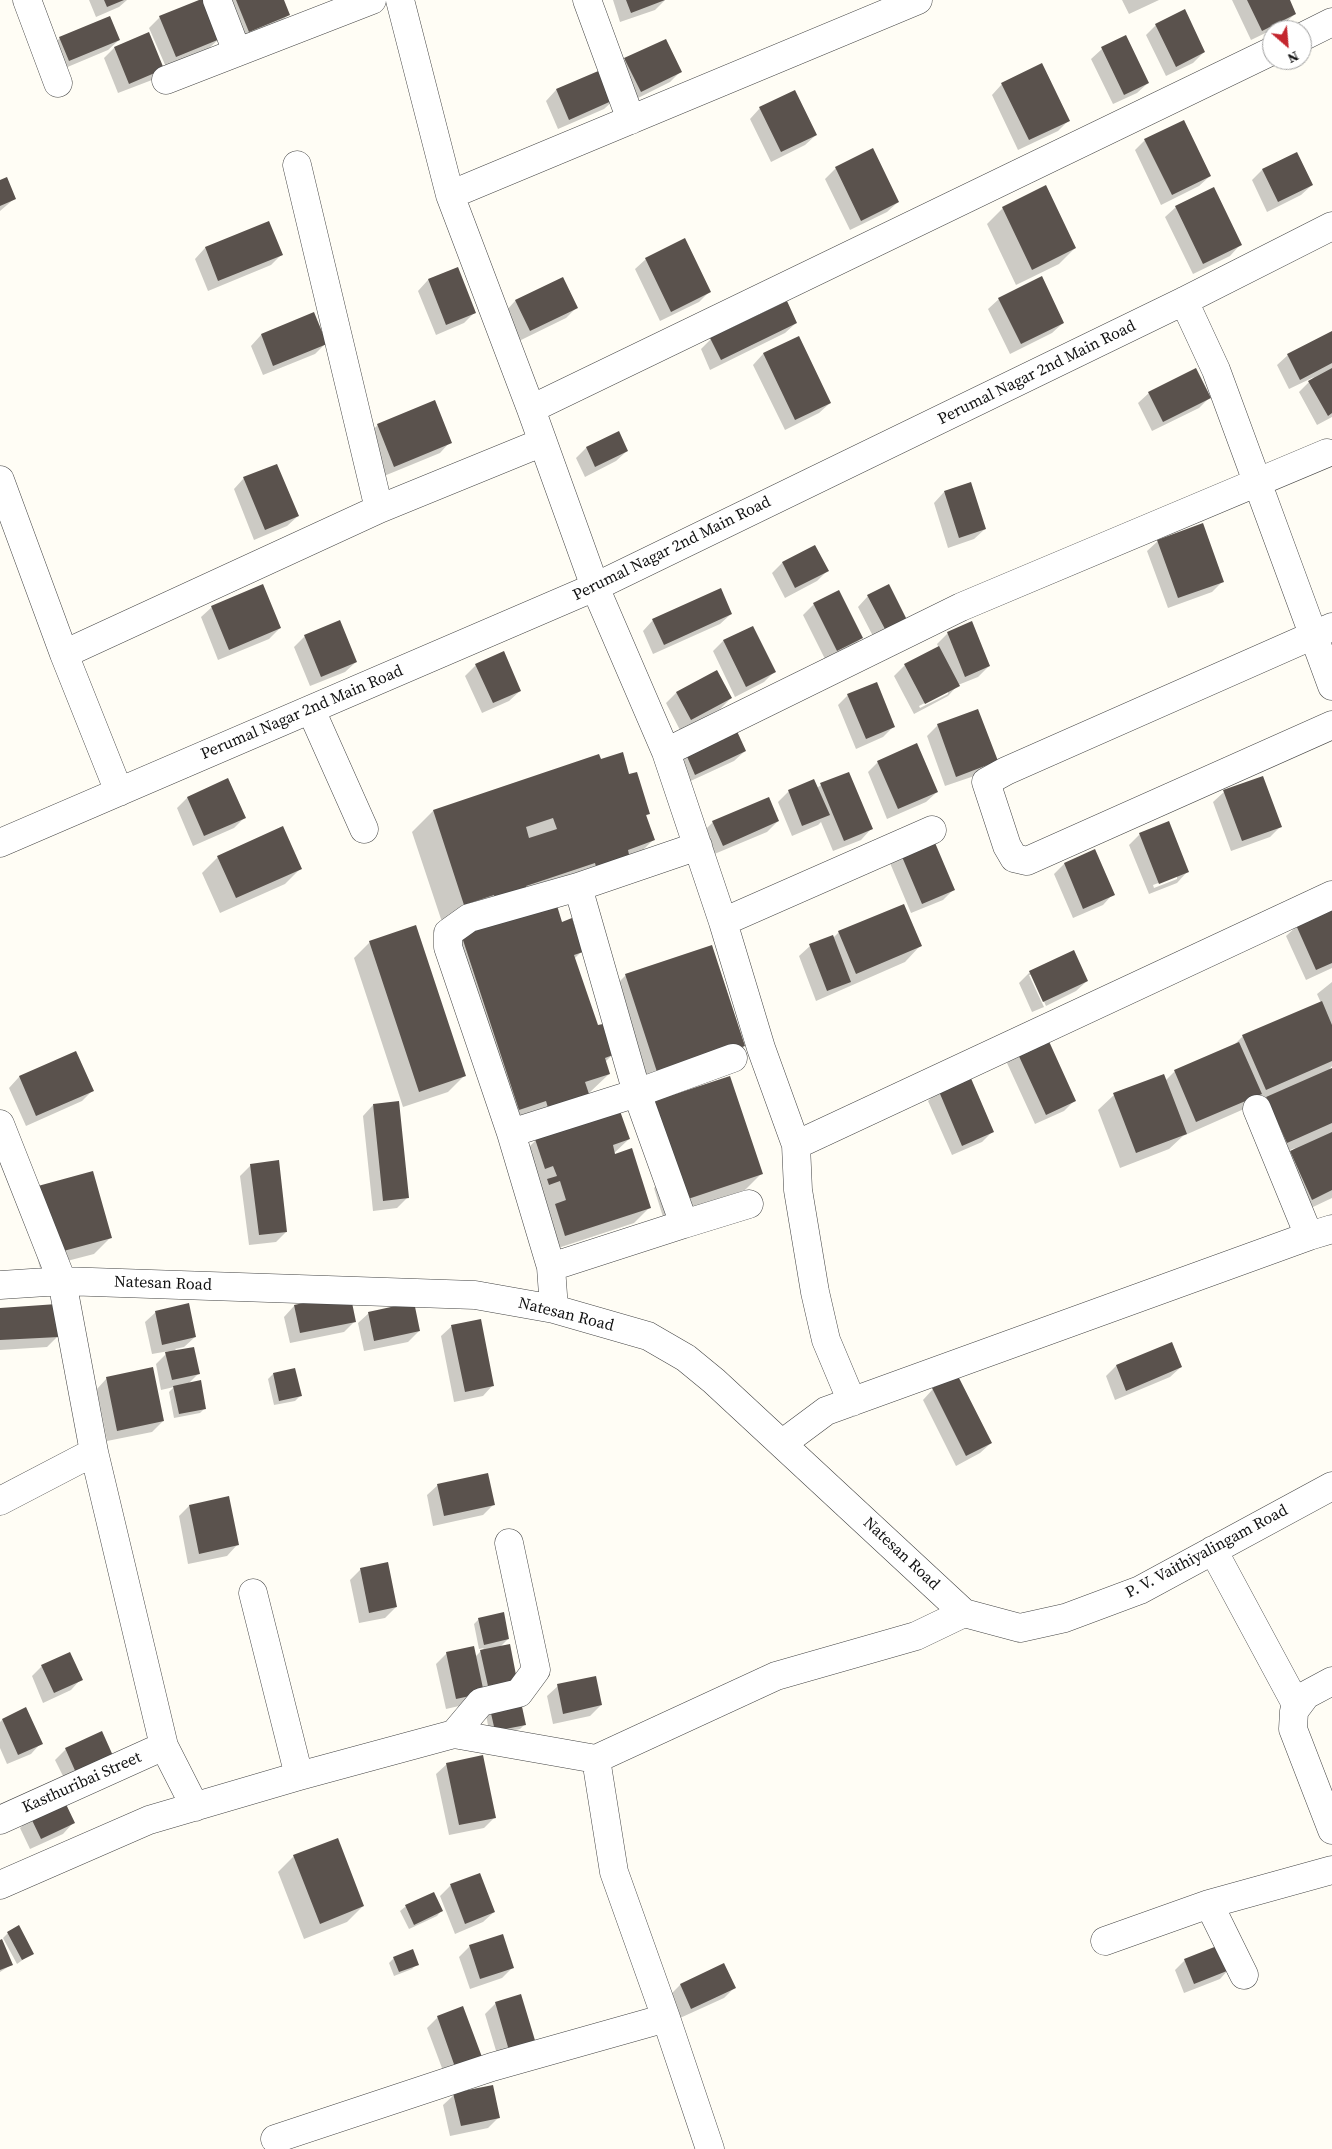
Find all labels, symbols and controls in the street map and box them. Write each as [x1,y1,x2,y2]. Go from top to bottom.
north arrow [1262,20,1312,70]
text: N [1284,46,1302,69]
street label: Perumal Nagar 2nd Main Road [935,317,1139,429]
street label: Perumal Nagar 2nd Main Road [570,493,774,605]
street label: Perumal Nagar 2nd Main Road [198,662,406,764]
street label: Natesan Road [114,1273,212,1295]
street label: Natesan Road [516,1294,616,1336]
street label: P. V. Vaithiyalingam Road [1123,1501,1291,1603]
street label: Natesan Road [859,1514,943,1594]
street label: Kasthuribai Street [19,1748,145,1818]

